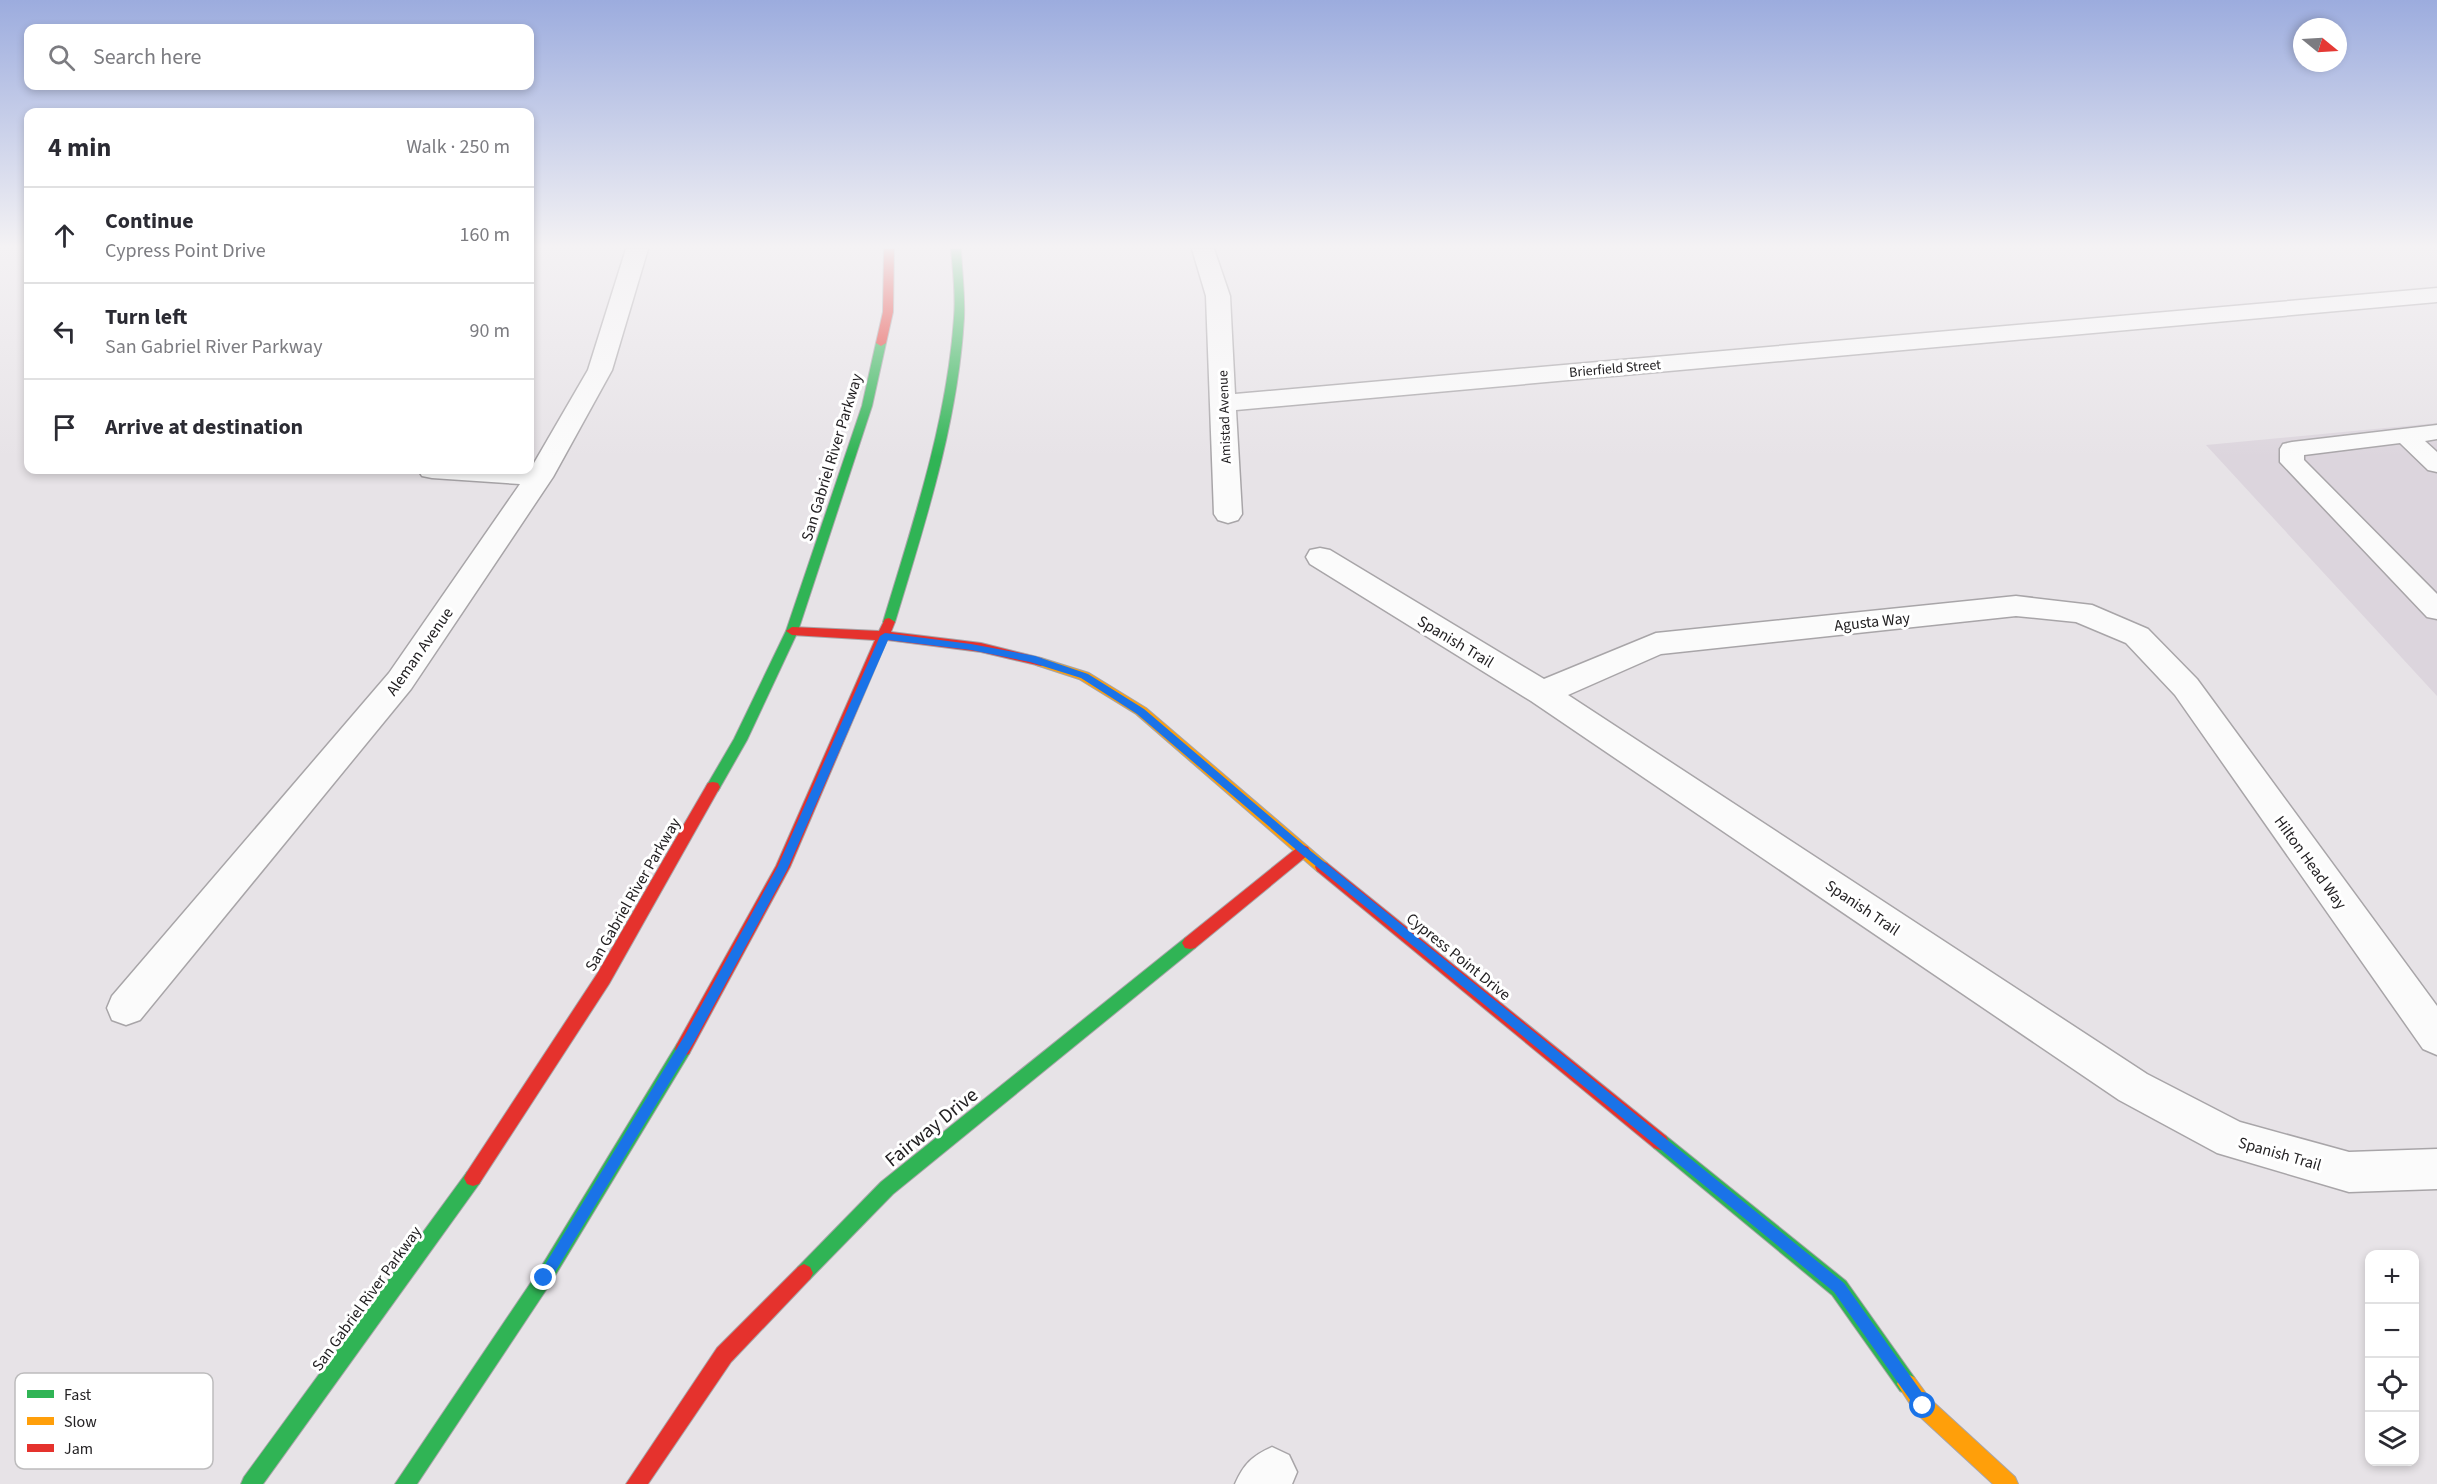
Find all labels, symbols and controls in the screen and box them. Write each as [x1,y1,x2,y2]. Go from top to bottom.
north arrow [2293,18,2347,72]
search box [24,24,534,90]
icon: search [45,41,78,74]
text: Search here [93,41,201,73]
text: 4 min [48,129,111,166]
text: Walk · 250 m [406,133,510,161]
text: Continue [105,205,194,237]
icon: ahead [48,219,81,252]
text: 160 m [460,221,510,249]
text: Cypress Point Drive [105,237,266,265]
text: Turn left [105,301,187,333]
icon: left [48,315,81,348]
text: 90 m [470,317,510,345]
text: San Gabriel River Parkway [105,333,322,361]
street label: Brierfield Street [1568,355,1662,383]
street label: San Gabriel River Parkway [796,370,868,544]
street label: Amistad Avenue [1213,370,1237,464]
icon: arrive [48,411,81,444]
text: Arrive at destination [105,411,303,443]
street label: Aleman Avenue [381,603,458,700]
street label: Agusta Way [1833,607,1912,637]
street label: Spanish Trail [1413,610,1498,673]
street label: Hilton Head Way [2269,811,2352,914]
street label: San Gabriel River Parkway [580,813,686,975]
street label: Spanish Trail [1821,875,1904,941]
street label: Cypress Point Drive [1402,908,1515,1006]
street label: Fairway Drive [879,1081,984,1174]
street label: Spanish Trail [2236,1132,2324,1176]
street label: San Gabriel River Parkway [307,1221,427,1375]
map controls [2365,1250,2419,1466]
button: + [2365,1250,2419,1304]
route end [530,1264,556,1290]
button: − [2365,1304,2419,1358]
button: locate [2365,1358,2419,1412]
legend [15,1373,213,1469]
text: Fast [64,1384,92,1406]
route start [1909,1392,1935,1418]
text: Slow [64,1411,97,1433]
button: layers [2365,1412,2419,1466]
text: Jam [64,1438,93,1460]

